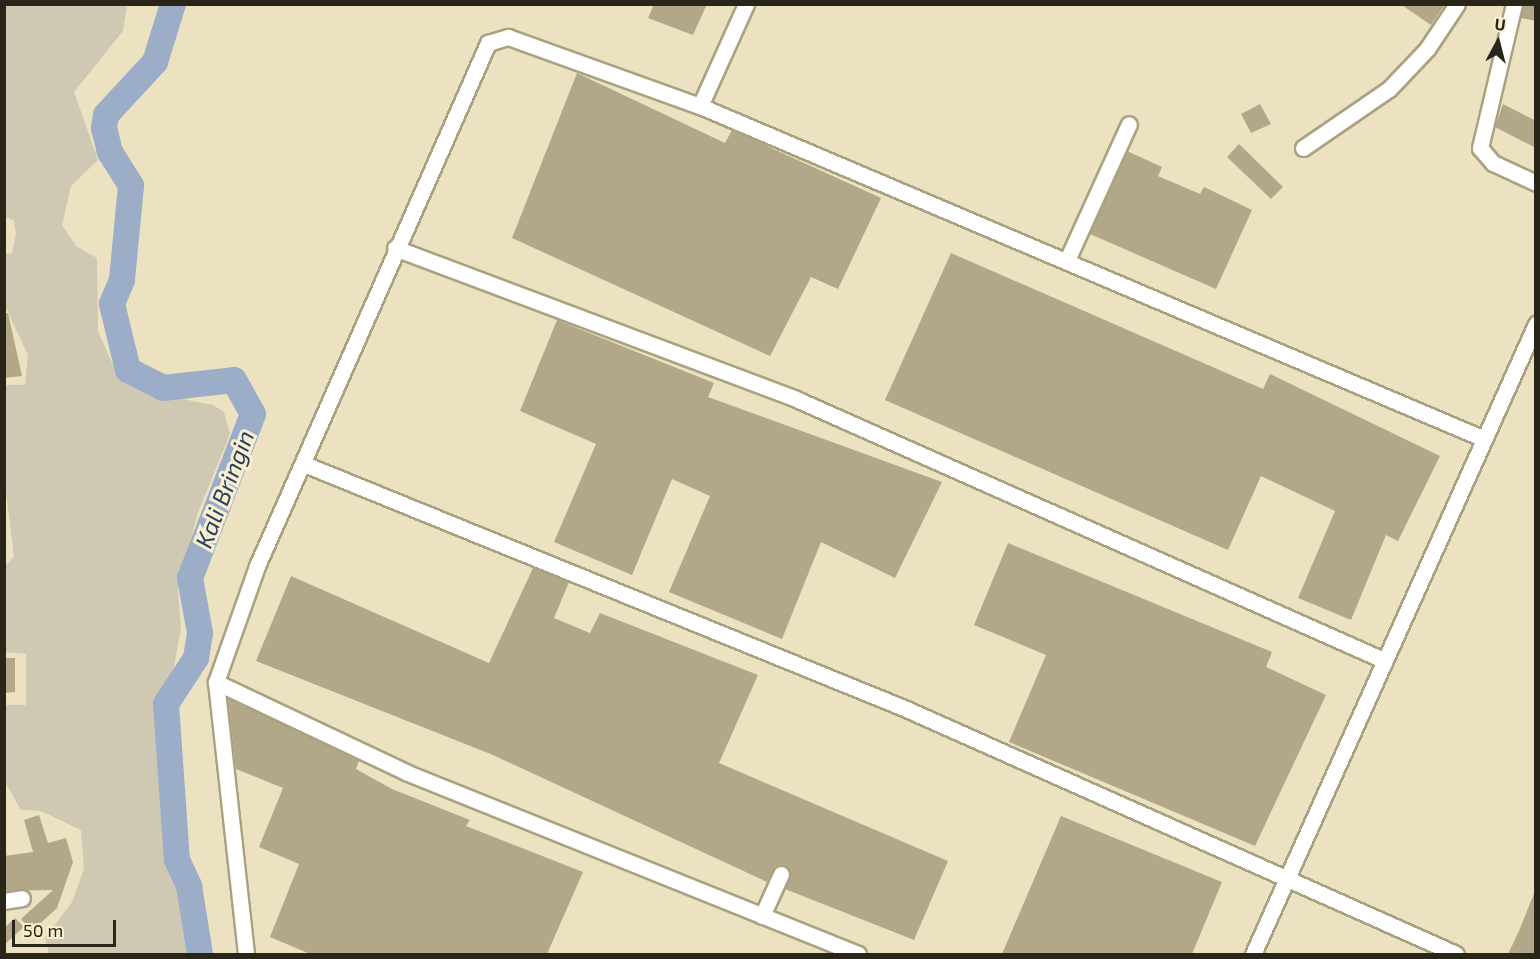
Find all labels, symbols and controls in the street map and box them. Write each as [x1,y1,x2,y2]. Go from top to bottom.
north arrow [1468,12,1528,72]
text: U [1494,14,1507,34]
water label: Kali Bringin [188,426,260,552]
scale bar [15,908,118,946]
text: 50 m [23,919,63,941]

